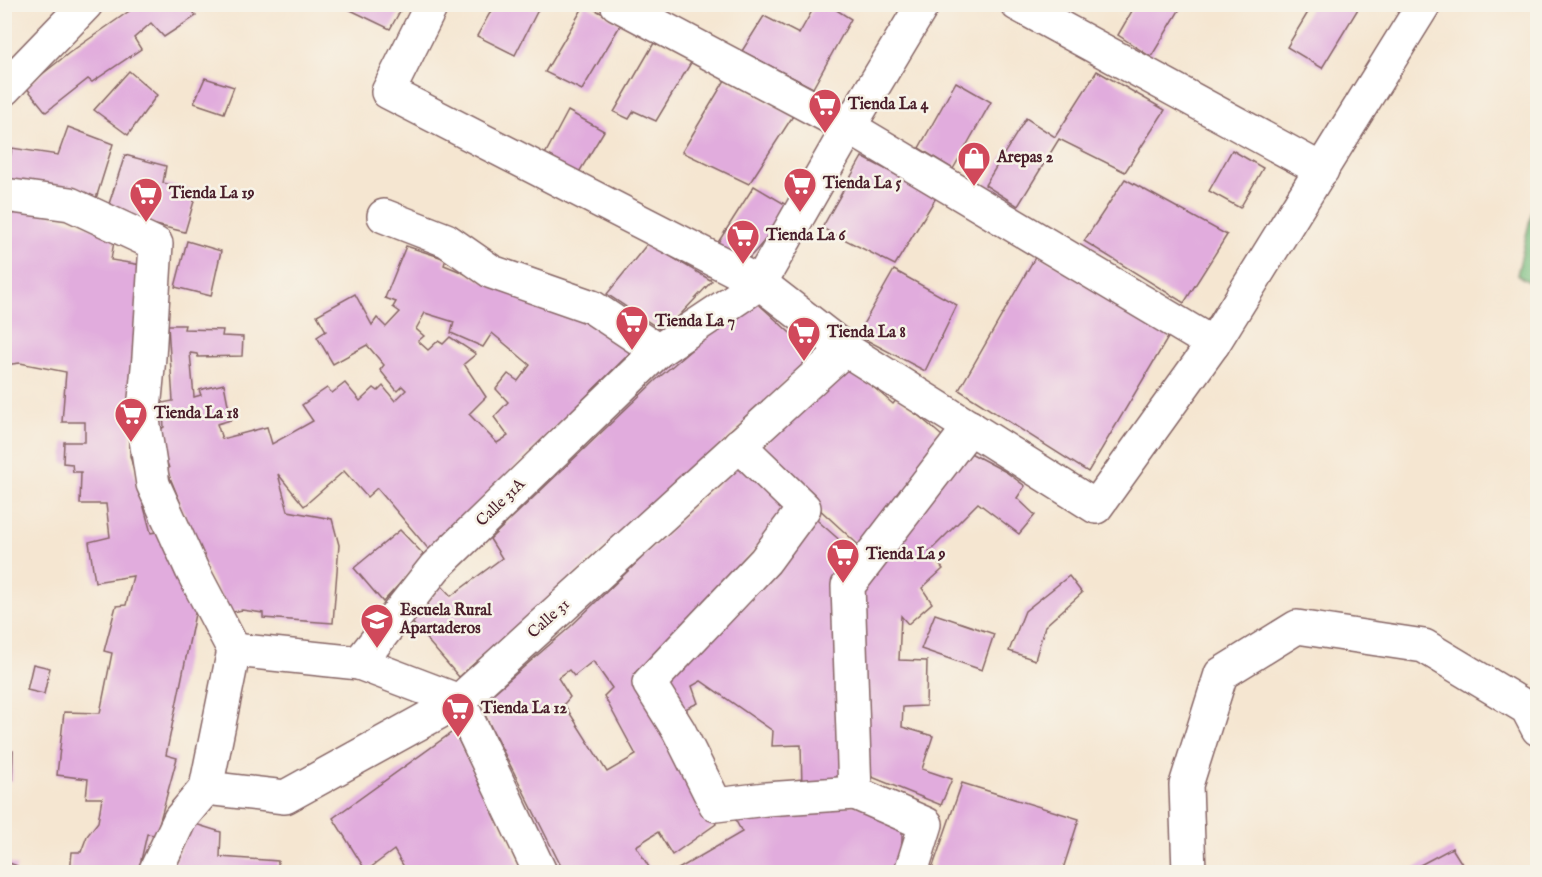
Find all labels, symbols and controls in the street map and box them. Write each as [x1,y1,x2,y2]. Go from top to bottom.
supermarket icon: Tienda La 4 [807,87,843,134]
place label: Tienda La 4 [847,95,929,115]
shop icon: Arepas 2 [956,140,992,187]
place label: Arepas 2 [996,148,1054,168]
supermarket icon: Tienda La 5 [782,166,818,213]
place label: Tienda La 5 [822,174,901,194]
supermarket icon: Tienda La 19 [128,176,164,223]
place label: Tienda La 19 [168,184,254,204]
supermarket icon: Tienda La 6 [725,218,761,265]
place label: Tienda La 6 [765,226,846,246]
supermarket icon: Tienda La 7 [614,304,650,351]
place label: Tienda La 7 [654,312,735,332]
supermarket icon: Tienda La 8 [786,315,822,362]
place label: Tienda La 8 [826,323,906,343]
supermarket icon: Tienda La 18 [113,396,149,443]
place label: Tienda La 18 [153,404,239,424]
street label: Calle 31A [472,474,531,531]
supermarket icon: Tienda La 9 [825,537,861,584]
place label: Tienda La 9 [865,545,945,565]
street label: Calle 31 [524,595,574,643]
place label: Escuela Rural Apartaderos [399,601,492,639]
school or university icon: Escuela Rural Apartaderos [359,602,395,649]
supermarket icon: Tienda La 12 [440,691,476,738]
place label: Tienda La 12 [480,699,567,719]

